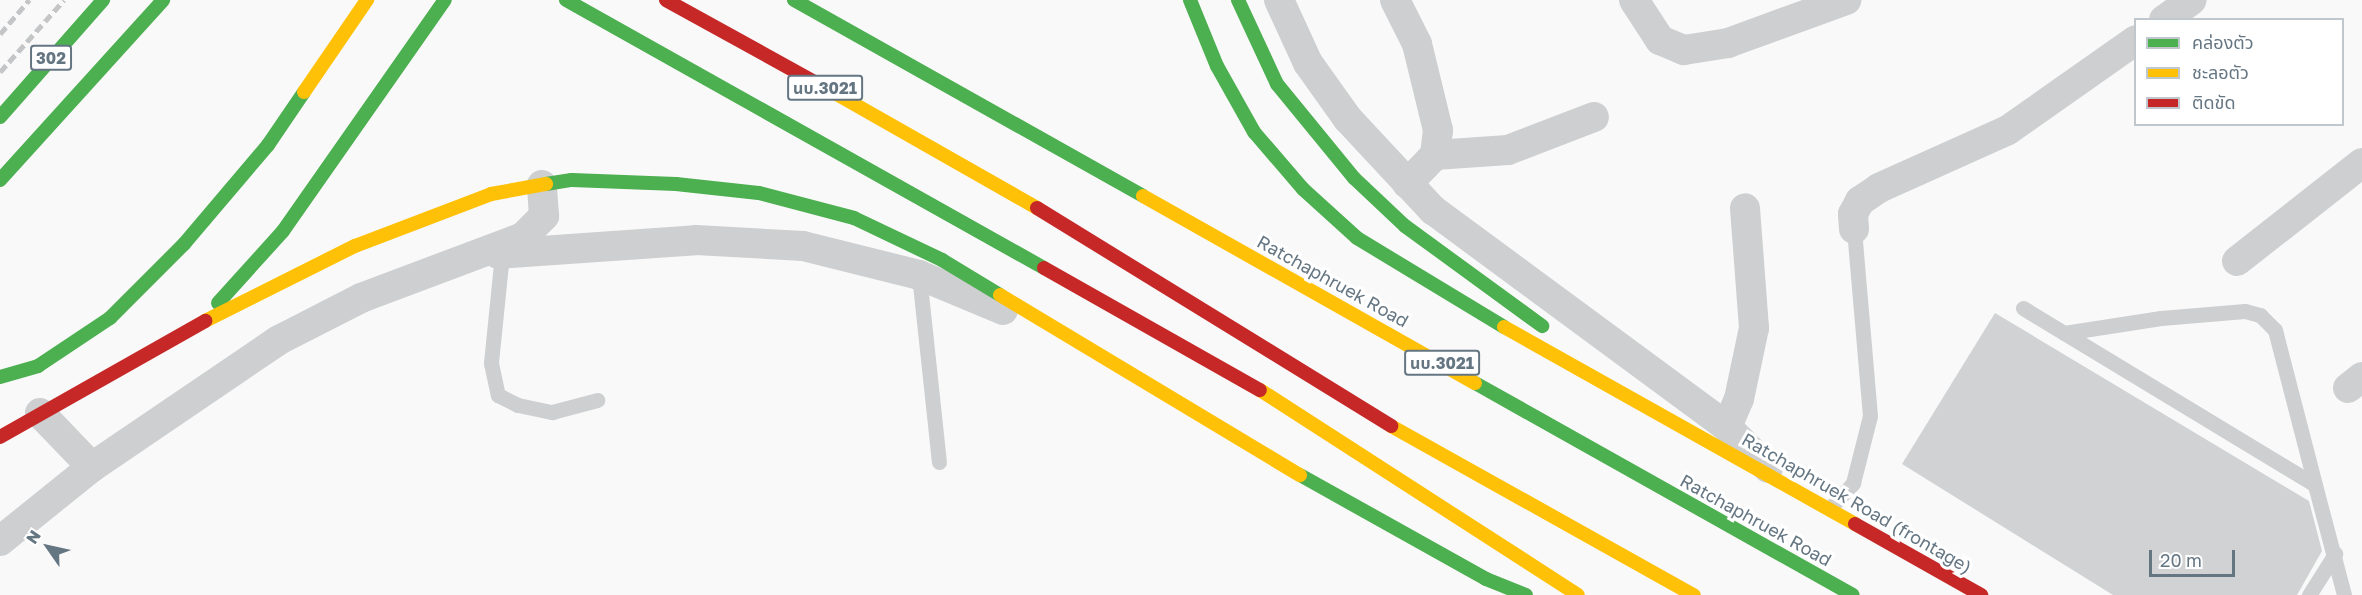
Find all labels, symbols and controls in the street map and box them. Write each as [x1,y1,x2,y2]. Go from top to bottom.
legend [2134,18,2344,126]
text: คล่องตัว [2192,31,2254,53]
road number: 302 [30,45,72,71]
text: ชะลอตัว [2192,61,2249,83]
road number: นบ.3021 [786,75,864,101]
text: ติดขัด [2192,91,2235,113]
street label: Ratchaphruek Road [1254,230,1412,332]
road number: นบ.3021 [1403,350,1481,376]
street label: Ratchaphruek Road (frontage) [1738,428,1976,578]
street label: Ratchaphruek Road [1677,469,1835,571]
north arrow [18,517,78,577]
text: N [21,526,45,548]
scale bar [2152,538,2238,576]
text: 20 m [2160,549,2202,571]

